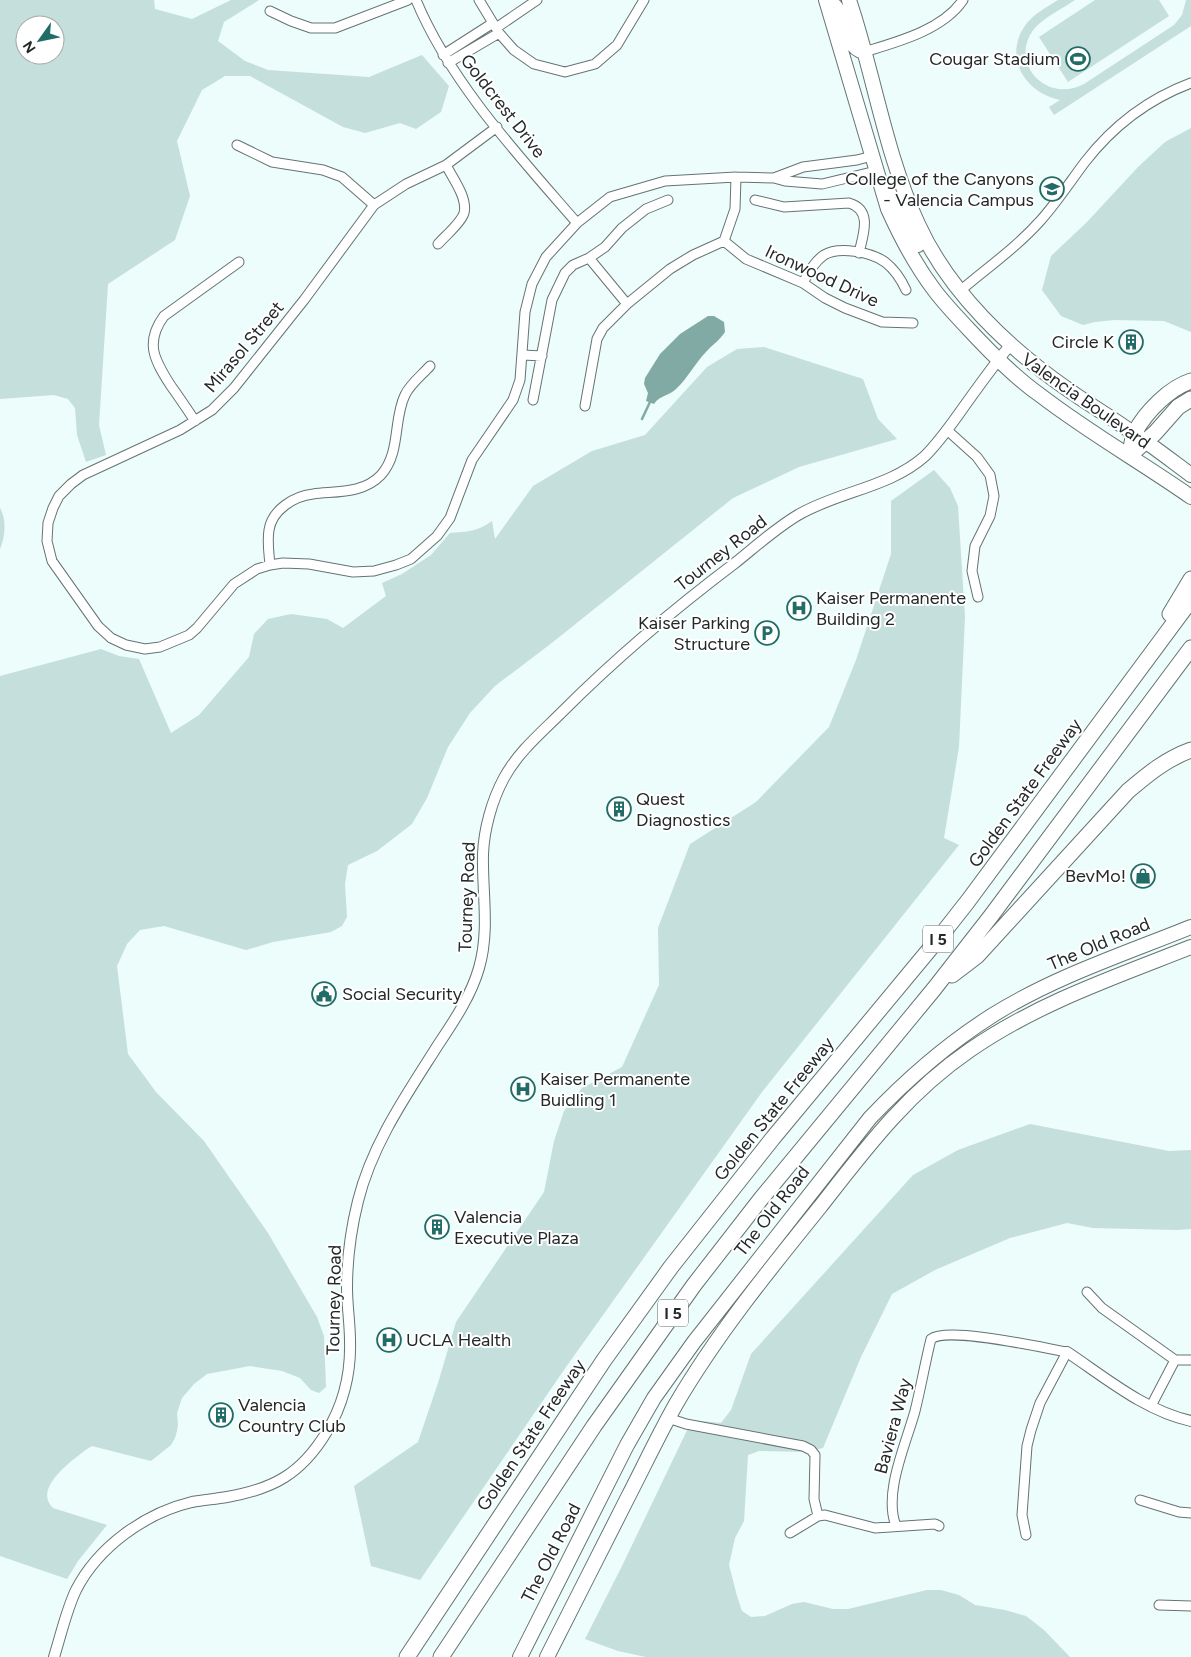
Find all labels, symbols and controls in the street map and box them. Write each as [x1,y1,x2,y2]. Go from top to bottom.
north arrow [15,15,65,65]
text: N [19,38,40,56]
sports icon: Cougar Stadium [1065,46,1091,72]
place label: Cougar Stadium [929,48,1060,70]
street label: Goldcrest Drive [456,50,550,162]
place label: College of the Canyons - Valencia Campus [845,168,1034,211]
school or university icon: College of the Canyons - Valencia Campus [1039,176,1065,202]
street label: Ironwood Drive [762,240,882,312]
street label: Mirasol Street [199,297,289,397]
building icon: Circle K [1118,329,1144,355]
place label: Circle K [1052,331,1114,353]
street label: Valencia Boulevard [1017,348,1155,454]
street label: Tourney Road [671,510,771,596]
place label: Kaiser Permanente Building 2 [816,587,966,630]
hospital icon: Kaiser Permanente Building 2 [786,595,812,621]
place label: Kaiser Parking Structure [638,612,750,655]
parking icon: Kaiser Parking Structure [754,620,780,646]
street label: Golden State Freeway [964,714,1087,872]
place label: Quest Diagnostics [636,788,730,831]
building icon: Quest Diagnostics [606,796,632,822]
street label: Tourney Road [454,841,480,953]
shop icon: BevMo! [1130,863,1156,889]
place label: BevMo! [1065,865,1126,887]
street label: The Old Road [1045,913,1153,975]
road number: I 5 [923,926,953,952]
public building icon: Social Security [311,981,337,1007]
place label: Social Security [342,983,463,1005]
street label: Golden State Freeway [709,1032,839,1185]
place label: Kaiser Permanente Buidling 1 [540,1068,690,1111]
hospital icon: Kaiser Permanente Buidling 1 [510,1076,536,1102]
street label: The Old Road [730,1161,814,1261]
place label: Valencia Executive Plaza [454,1206,579,1249]
building icon: Valencia Executive Plaza [424,1214,450,1240]
street label: Tourney Road [322,1245,346,1355]
road number: I 5 [658,1300,688,1326]
hospital icon: UCLA Health [376,1327,402,1353]
place label: UCLA Health [406,1329,511,1351]
street label: Golden State Freeway [472,1354,590,1515]
street label: Baviera Way [870,1375,916,1476]
place label: Valencia Country Club [238,1394,346,1437]
building icon: Valencia Country Club [208,1402,234,1428]
street label: The Old Road [517,1500,585,1606]

